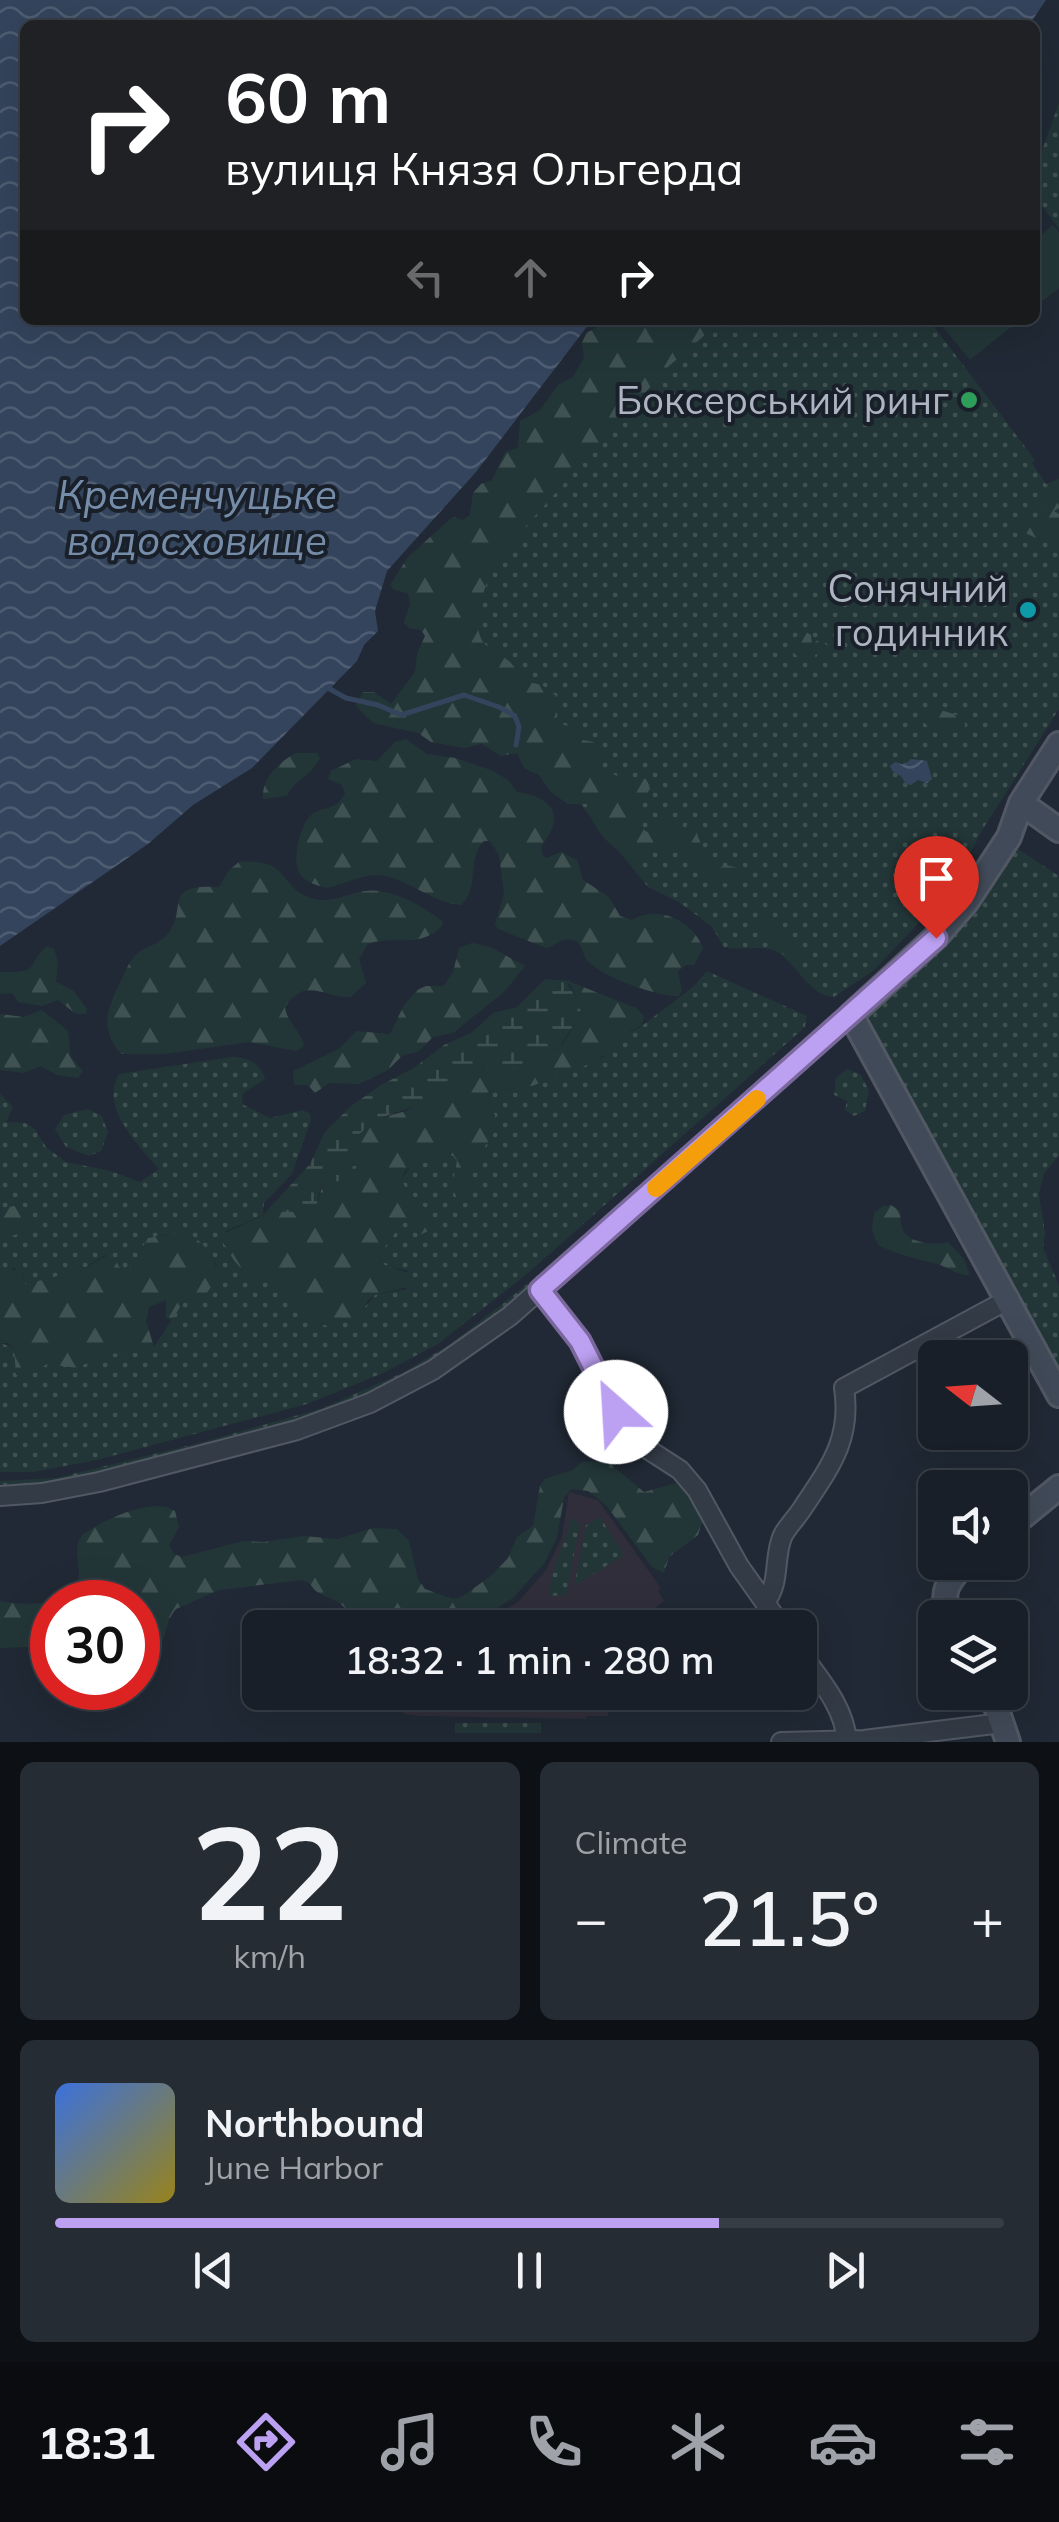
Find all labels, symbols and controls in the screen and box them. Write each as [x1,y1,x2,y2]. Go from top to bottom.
text: 60 m [225,53,391,141]
icon: right [60,60,190,190]
text: вулиця Князя Ольгерда [225,140,743,196]
icon: left [398,250,453,305]
icon: ahead [503,250,558,305]
icon: right [608,250,663,305]
place label: Боксерський ринг [616,376,949,424]
marker: Боксерський ринг [958,389,980,411]
water label: Кременчуцьке водосховище [57,469,337,565]
place label: Сонячний годинник [827,564,1009,656]
marker: Сонячний годинник [1017,599,1039,621]
pin [894,836,979,939]
icon: arrive [909,851,964,906]
north arrow [918,1340,1028,1450]
map controls [918,1340,1028,1710]
position arrow [564,1360,668,1464]
button: sound [918,1470,1028,1580]
speed limit sign: 30 [30,1580,160,1710]
button: layers [918,1600,1028,1710]
text: 18:32 · 1 min · 280 m [344,1636,715,1684]
text: 22 [192,1789,348,1953]
text: Climate [575,1822,687,1862]
text: 21.5° [699,1871,880,1965]
text: − [575,1884,608,1953]
text: + [971,1884,1004,1953]
text: km/h [234,1936,306,1976]
text: Northbound [205,2099,425,2147]
text: June Harbor [205,2147,383,2187]
icon: previous [186,2243,241,2298]
icon: pause [502,2243,557,2298]
icon: next [818,2243,873,2298]
icon: directions [231,2407,301,2477]
icon: music [375,2407,445,2477]
icon: phone [519,2407,589,2477]
icon: climate [663,2407,733,2477]
icon: car [808,2407,878,2477]
icon: filters [952,2407,1022,2477]
text: 18:31 [37,2414,156,2470]

